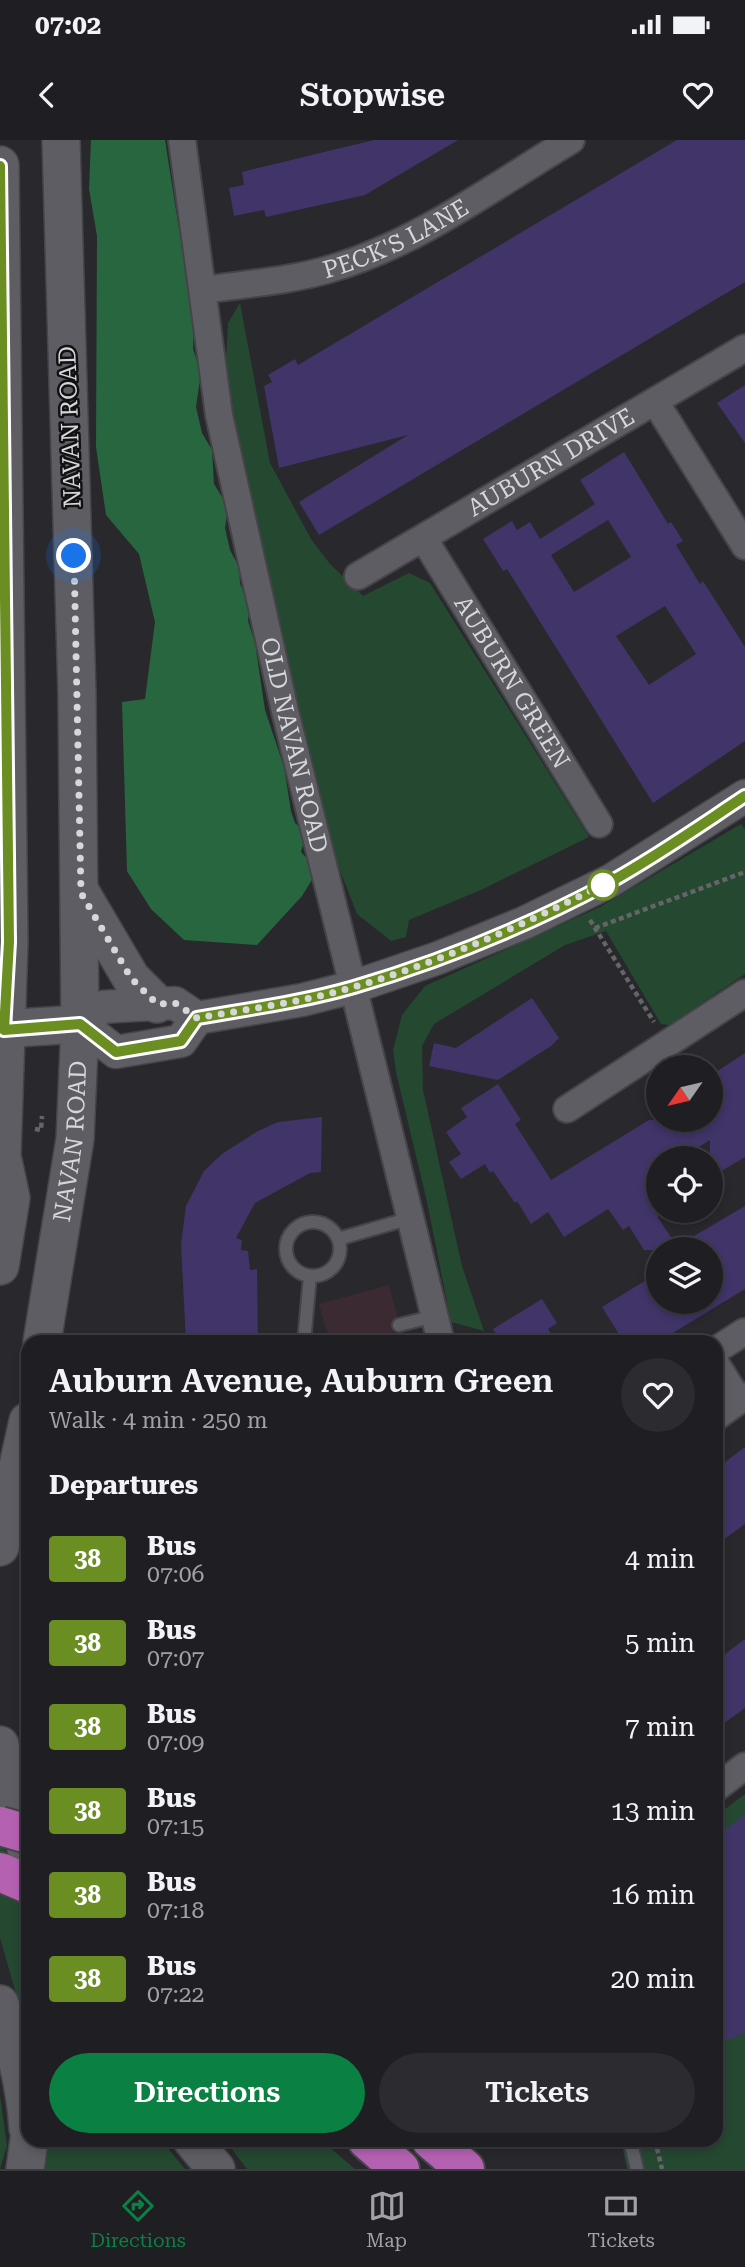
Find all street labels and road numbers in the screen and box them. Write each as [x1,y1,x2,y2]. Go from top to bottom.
street label: PECK'S LANE [320,193,474,284]
street label: NAVAN ROAD [53,345,87,509]
street label: AUBURN DRIVE [463,402,639,522]
street label: AUBURN GREEN [448,591,576,774]
street label: OLD NAVAN ROAD [255,635,334,856]
street label: NAVAN ROAD [48,1060,92,1224]

